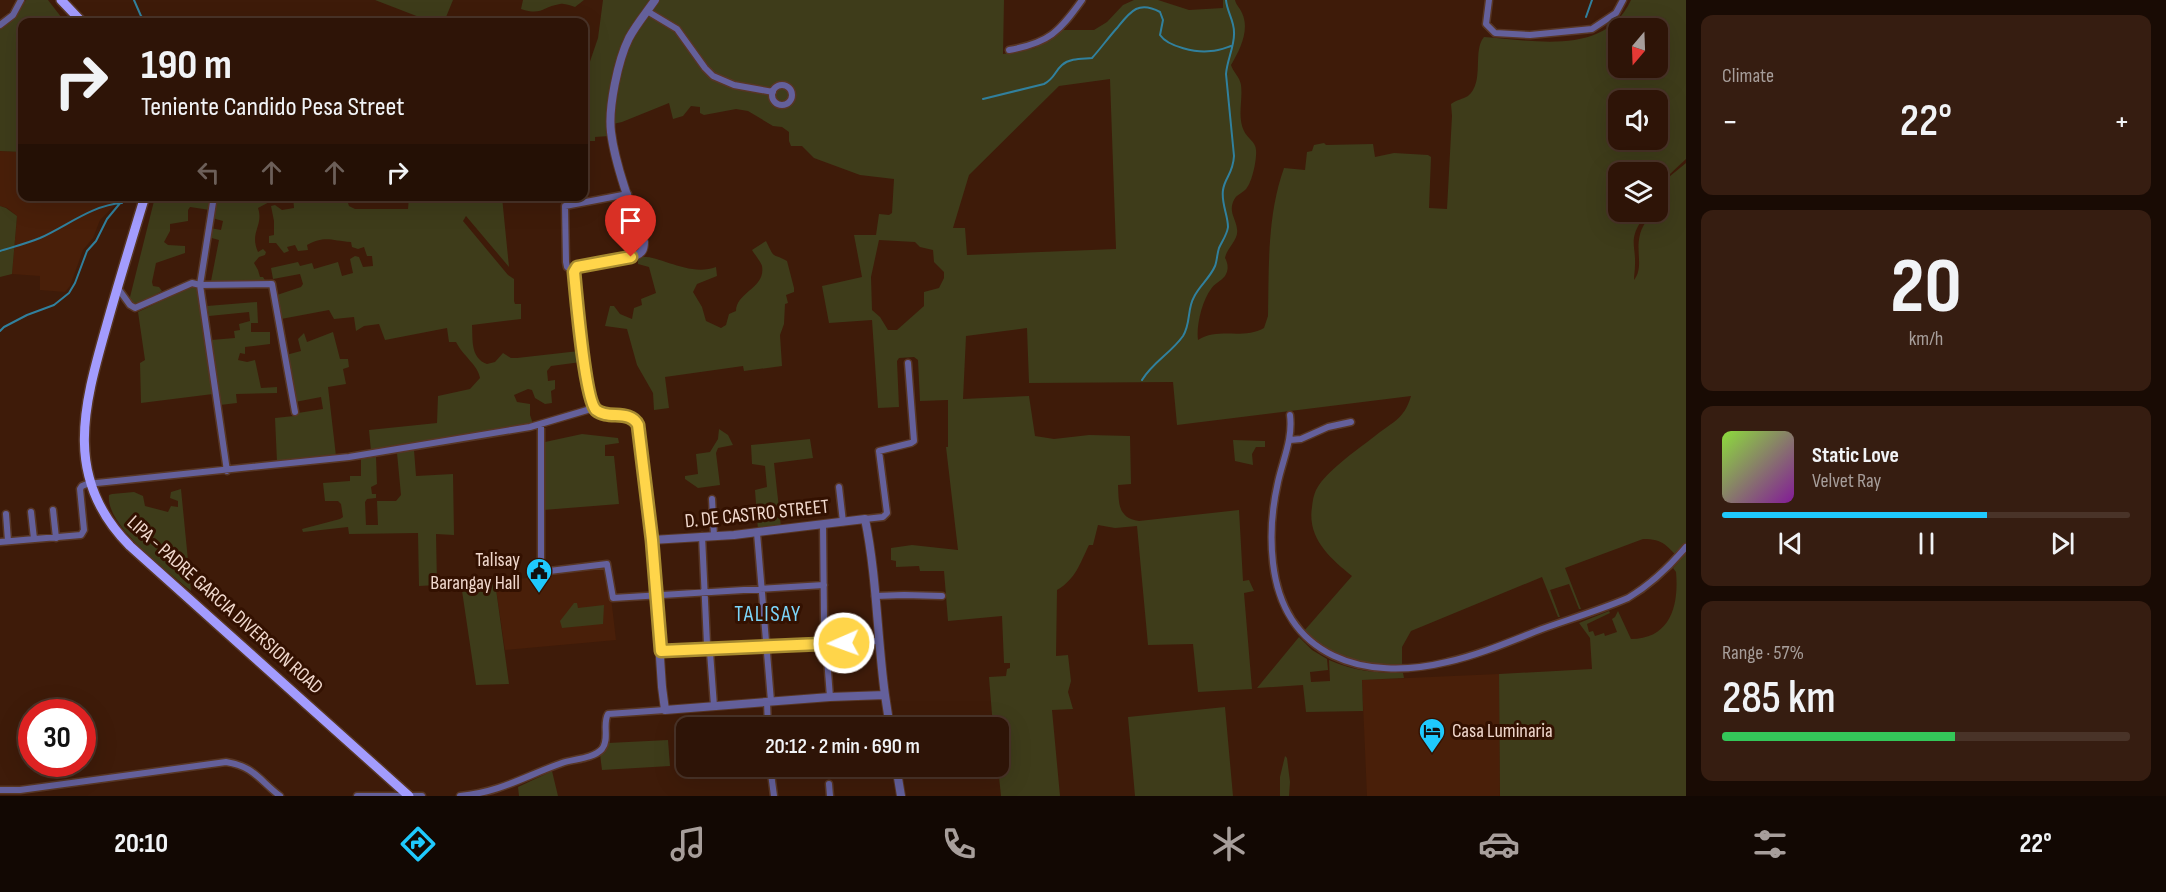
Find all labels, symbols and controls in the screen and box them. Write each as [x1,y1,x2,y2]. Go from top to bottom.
north arrow [1608,18,1668,78]
map controls [1608,18,1668,222]
text: 190 m [141,40,232,91]
icon: right [42,42,120,120]
text: Climate [1722,64,1774,88]
button: sound [1608,90,1668,150]
text: Teniente Candido Pesa Street [141,91,405,123]
text: 22° [1900,94,1952,149]
text: − [1722,102,1738,142]
text: + [2114,102,2130,142]
icon: left [192,156,225,189]
icon: ahead [255,156,288,189]
icon: ahead [318,156,351,189]
icon: right [381,156,414,189]
button: layers [1608,162,1668,222]
pin [605,195,656,257]
icon: arrive [614,204,647,237]
text: 20 [1890,241,1962,334]
text: km/h [1909,327,1943,351]
text: Static Love [1812,442,1899,469]
text: Velvet Ray [1812,469,1881,493]
street label: D. DE CASTRO STREET [684,494,830,534]
street label: LIPA - PADRE GARCIA DIVERSION ROAD [122,511,328,699]
icon: previous [1774,527,1807,560]
icon: pause [1910,527,1943,560]
icon: next [2046,527,2079,560]
place label: Talisay Barangay Hall [430,548,520,595]
public building icon: Talisay Barangay Hall [524,556,554,594]
district label: TALISAY [734,601,802,628]
position arrow [812,611,876,675]
text: Range · 57% [1722,641,1804,665]
text: 285 km [1722,671,1836,726]
speed limit sign: 30 [18,699,96,777]
hotel icon: Casa Luminaria [1417,716,1447,754]
place label: Casa Luminaria [1452,719,1553,743]
text: 20:12 · 2 min · 690 m [765,733,920,760]
icon: directions [397,823,439,865]
icon: music [667,823,709,865]
icon: phone [938,823,980,865]
icon: climate [1208,823,1250,865]
icon: car [1478,823,1520,865]
icon: filters [1749,823,1791,865]
text: 20:10 [114,828,168,860]
text: 22° [2019,828,2052,860]

